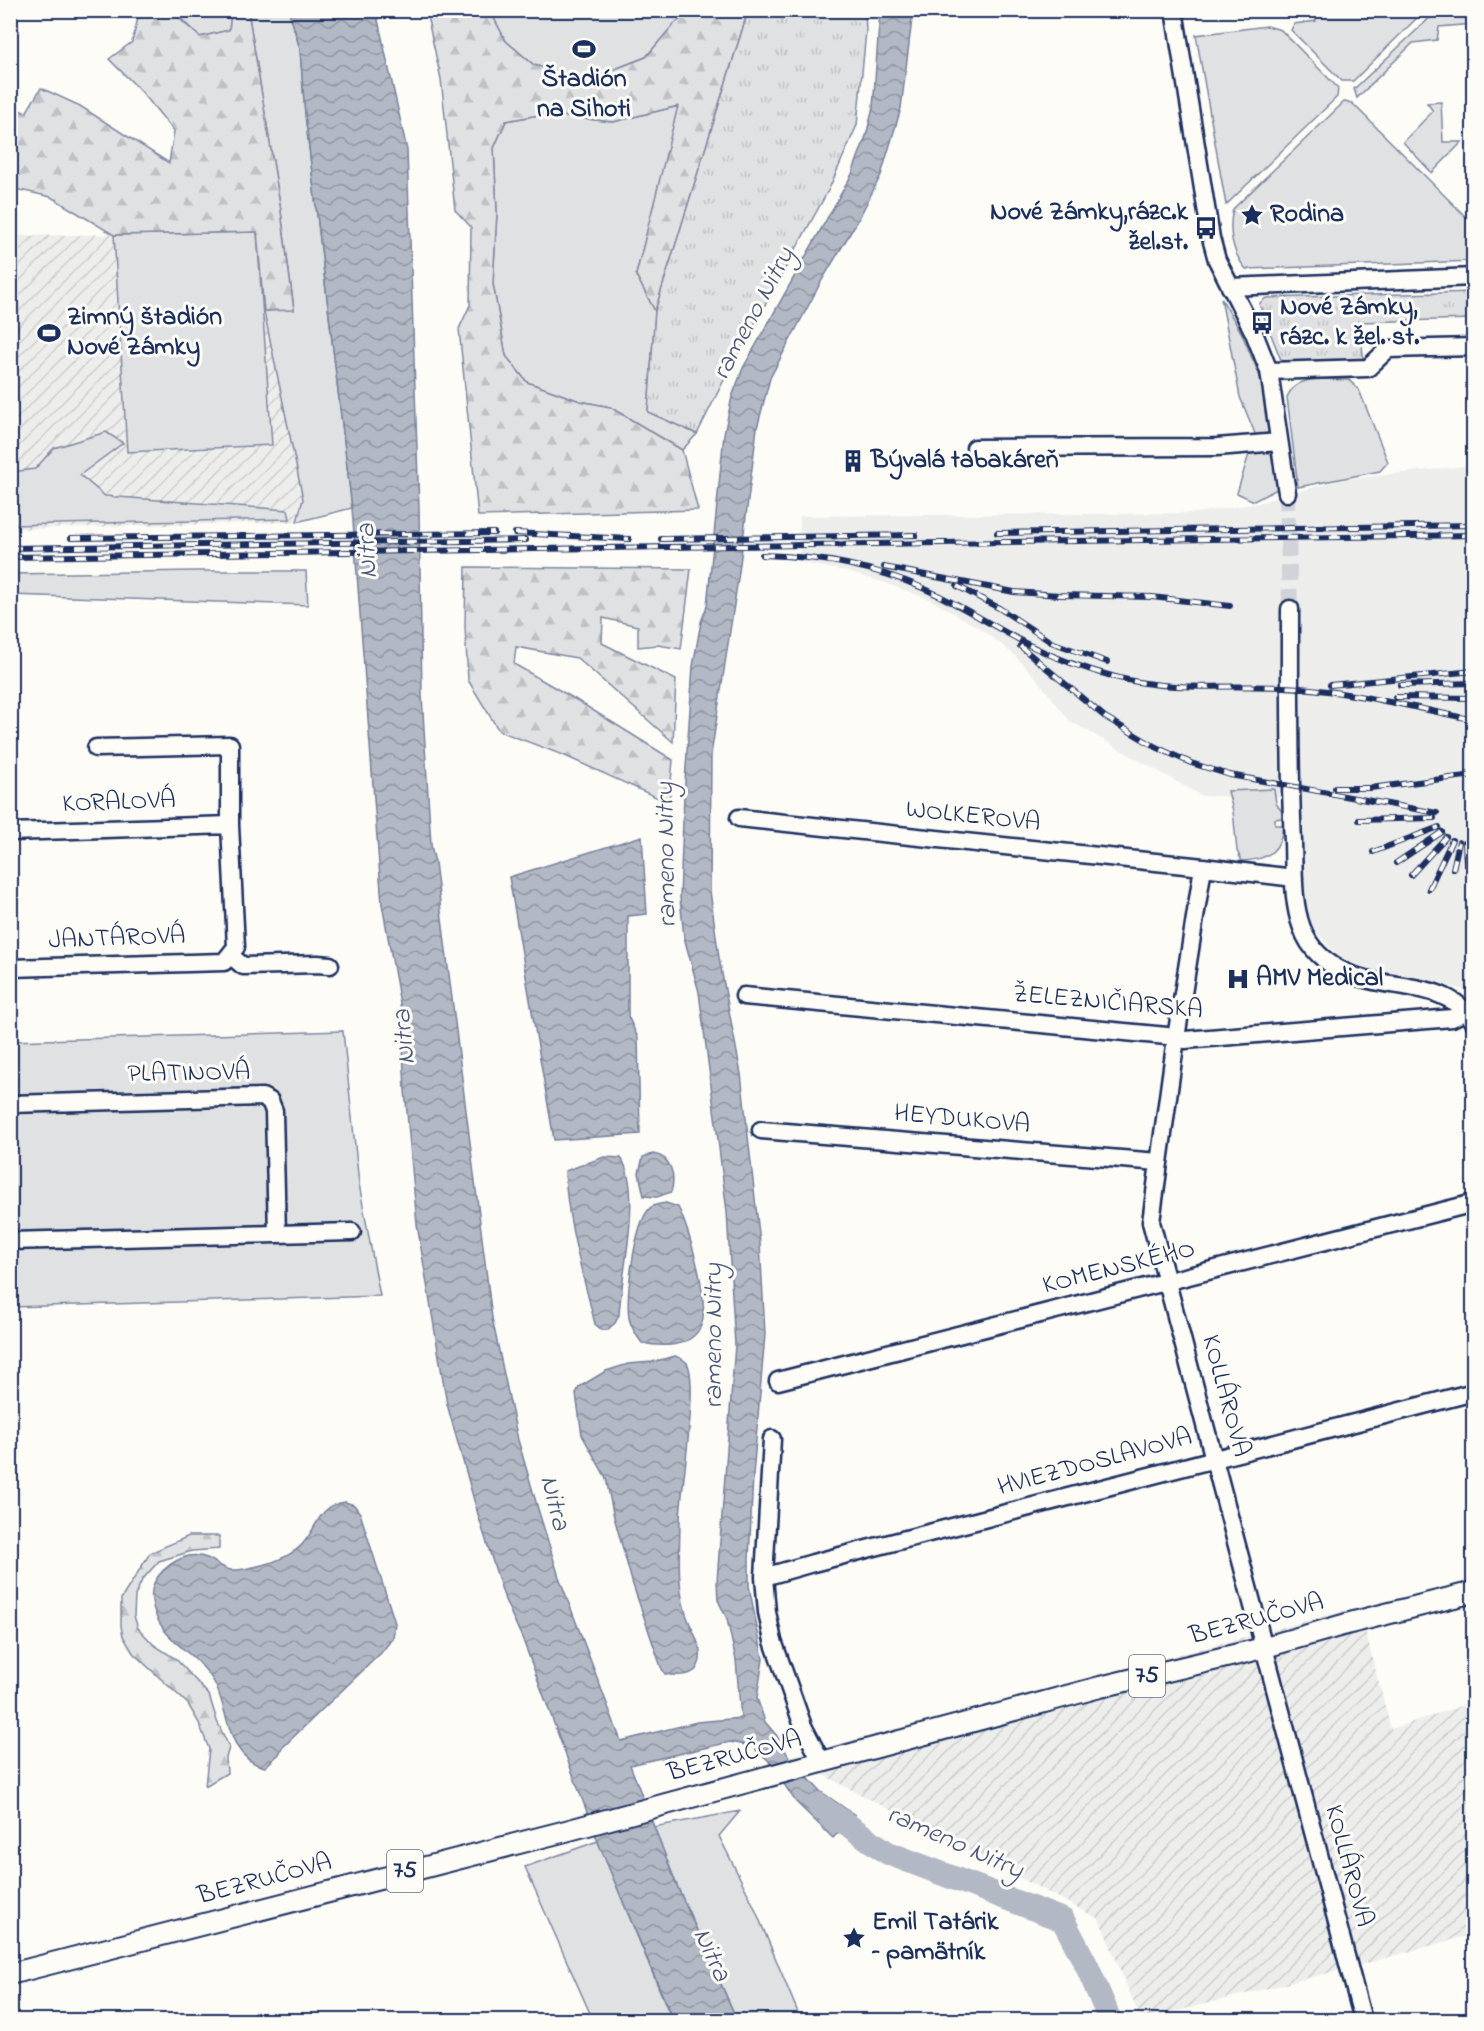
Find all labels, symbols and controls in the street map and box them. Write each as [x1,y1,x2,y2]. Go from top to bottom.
sports icon: Štadión na Sihoti [571,36,597,62]
place label: Štadión na Sihoti [537,61,631,129]
place label: Nové Zámky,rázc.k žel.st. [990,194,1189,262]
place label: Rodina [1270,196,1344,234]
place icon: Rodina [1239,202,1265,228]
bus stop icon: Nové Zámky,rázc.k žel.st. [1193,215,1219,241]
water label: rameno Nitry [703,240,806,387]
place label: Nové Zámky, rázc. k žel. st. [1280,289,1420,357]
place label: Zimný štadión Nové Zámky [67,299,222,367]
bus stop icon: Nové Zámky, rázc. k žel. st. [1249,310,1275,336]
sports icon: Zimný štadión Nové Zámky [36,320,62,346]
place label: Bývalá tabakáreň [870,442,1059,480]
building icon: Bývalá tabakáreň [840,448,866,474]
water label: Nitra [347,522,389,580]
water label: rameno Nitry [646,781,688,928]
street label: KORALOVÁ [62,782,176,824]
street label: WOLKEROVA [904,791,1042,843]
street label: JANTÁROVÁ [48,918,186,960]
place label: AMV Medical [1256,960,1383,998]
hospital icon: AMV Medical [1225,966,1251,992]
street label: ŽELEZNIČIARSKA [1011,976,1205,1030]
water label: Nitra [383,1007,427,1066]
street label: PLATINOVÁ [127,1054,251,1094]
street label: HEYDUKOVA [892,1095,1032,1145]
street label: KOMENSKÉHO [1039,1231,1199,1305]
water label: rameno Nitry [695,1262,734,1409]
street label: KOLLÁROVA [1190,1331,1260,1461]
street label: HVIEZDOSLAVOVA [993,1419,1197,1507]
water label: Nitra [528,1472,580,1535]
street label: BEZRUČOVA [1185,1584,1328,1656]
road number: 75 [1129,1655,1165,1697]
street label: BEZRUČOVA [663,1721,806,1793]
water label: rameno Nitry [881,1796,1030,1891]
street label: KOLLÁROVA [1313,1801,1383,1931]
street label: BEZRUČOVA [193,1844,336,1916]
road number: 75 [387,1850,423,1892]
place label: Emil Tatárik – pamätník [871,1904,999,1972]
water label: Nitra [682,1922,740,1989]
place icon: Emil Tatárik – pamätník [841,1925,867,1951]

